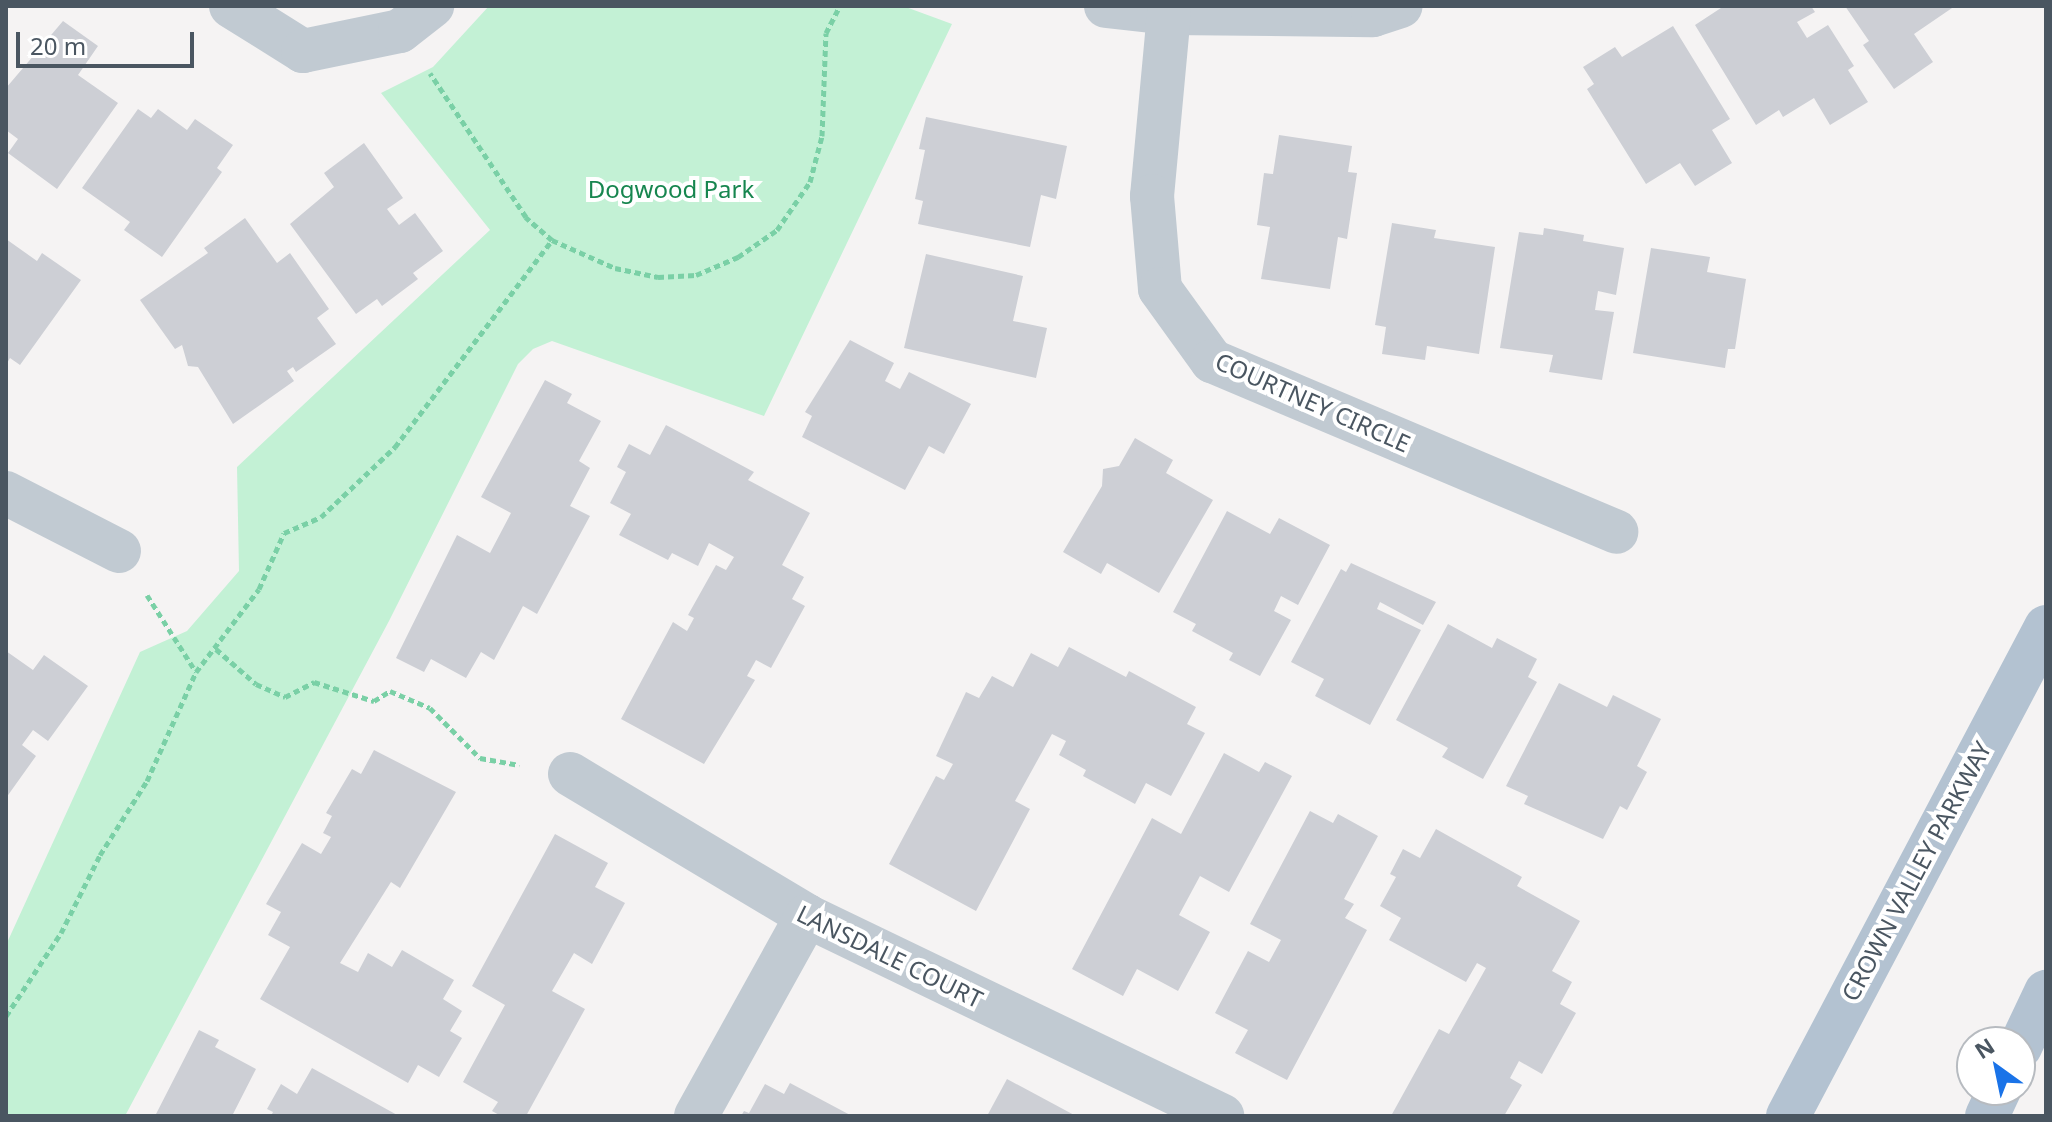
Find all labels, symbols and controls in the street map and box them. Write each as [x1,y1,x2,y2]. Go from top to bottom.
scale bar [20,16,198,66]
text: 20 m [30,29,86,62]
park label: Dogwood Park [588,175,754,203]
street label: COURTNEY CIRCLE [1211,346,1415,458]
street label: CROWN VALLEY PARKWAY [1835,736,1997,1006]
street label: LANSDALE COURT [792,899,988,1013]
north arrow [1956,1026,2036,1106]
text: N [1968,1030,2000,1065]

